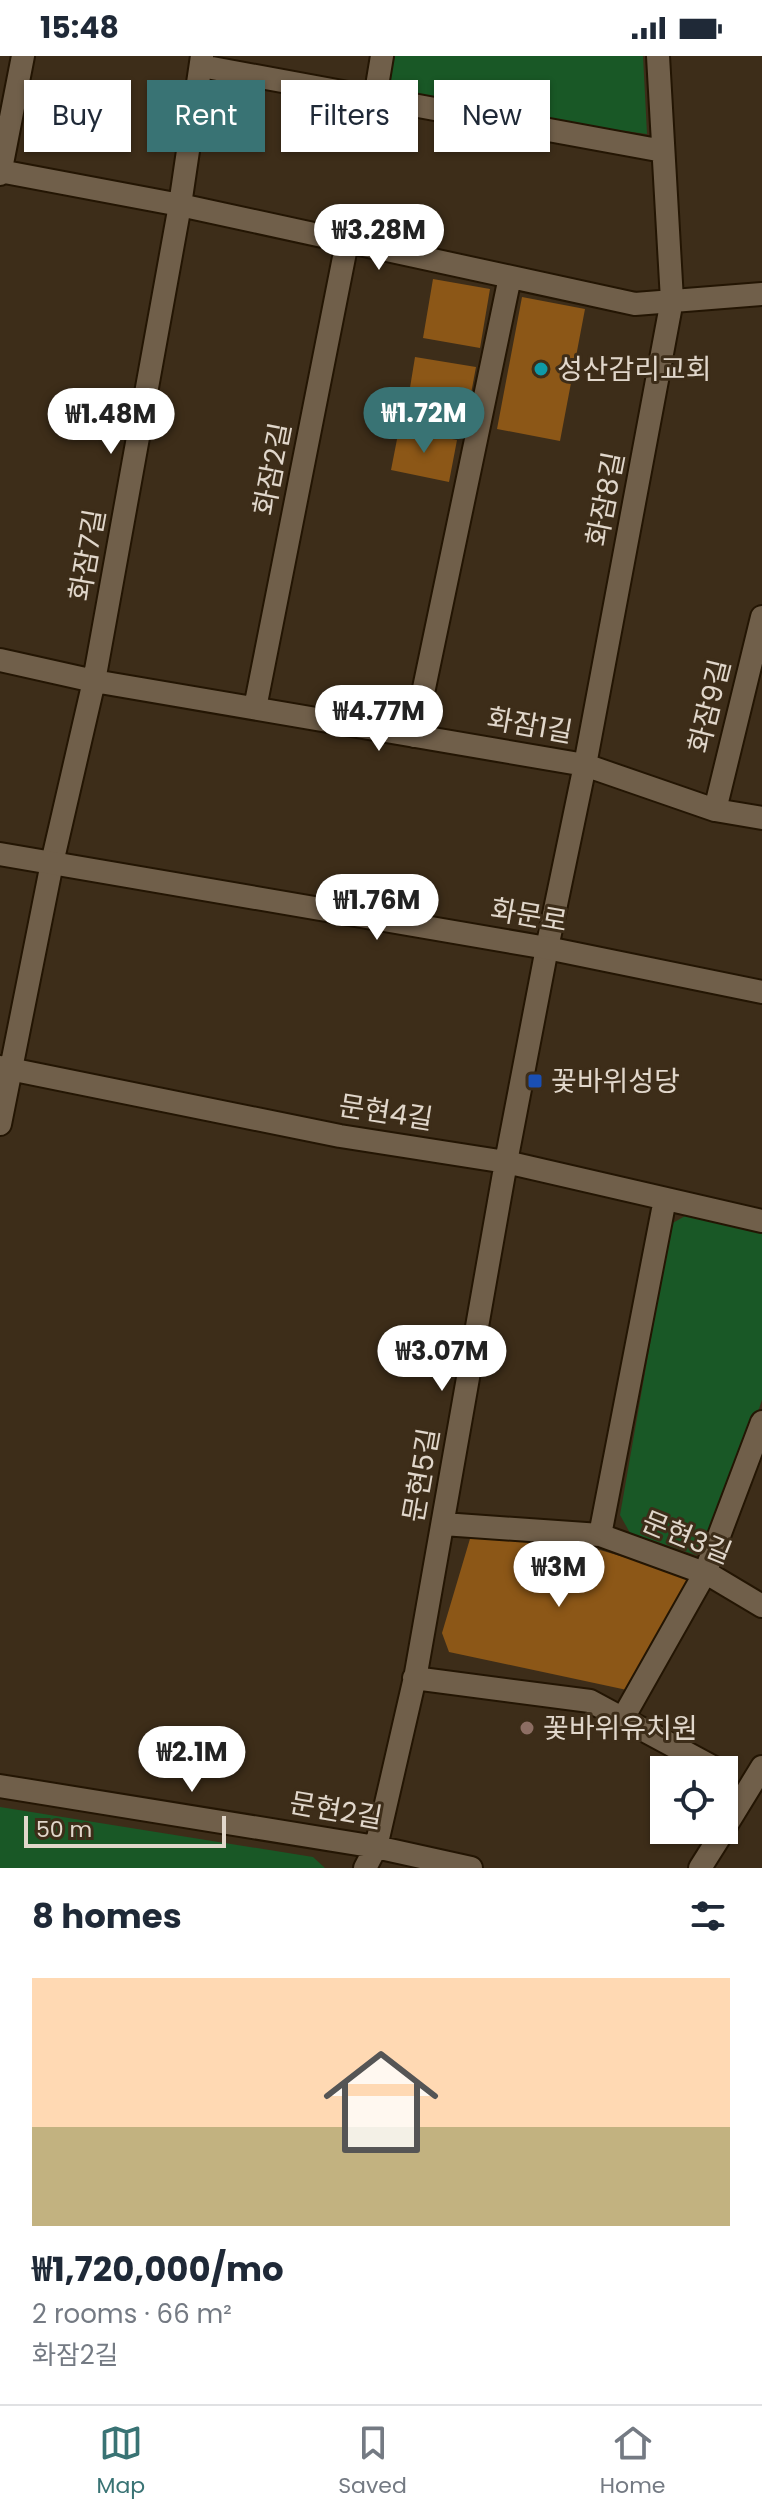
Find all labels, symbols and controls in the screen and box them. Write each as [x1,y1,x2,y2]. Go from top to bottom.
text: 15:48 [40,6,119,49]
chip: Buy [24,80,131,152]
chip: Rent [147,80,265,152]
chip: Filters [281,80,418,152]
chip: New [434,80,550,152]
pin: ₩3.28M [314,204,444,272]
text: ₩3.28M [332,212,426,248]
place label: 성산감리교회 [557,350,712,389]
marker: 성산감리교회 [532,360,550,378]
pin: ₩1.72M [359,387,489,455]
pin: ₩1.48M [46,388,176,456]
text: ₩1.72M [381,395,467,431]
text: ₩1.48M [66,396,156,432]
street label: 화잠2길 [244,420,301,519]
street label: 화잠8길 [577,449,634,549]
street label: 화잠7길 [60,506,115,604]
street label: 화잠9길 [679,655,740,757]
pin: ₩4.77M [314,685,444,753]
text: ₩4.77M [333,693,425,729]
street label: 화잠1길 [484,699,576,752]
pin: ₩1.76M [312,874,442,942]
text: ₩1.76M [334,882,420,918]
street label: 화문로 [487,890,570,941]
place label: 꽃바위성당 [551,1062,680,1101]
marker: 꽃바위성당 [526,1072,544,1090]
street label: 문현4길 [336,1086,436,1139]
pin: ₩3.07M [377,1325,507,1393]
text: ₩3.07M [395,1333,489,1369]
street label: 문현5길 [394,1425,449,1525]
street label: 문현3길 [636,1502,738,1573]
pin: ₩3M [520,1541,598,1609]
text: ₩3M [532,1549,586,1585]
place label: 꽃바위유치원 [543,1709,698,1748]
marker: 꽃바위유치원 [518,1719,536,1737]
pin: ₩2.1M [136,1726,248,1794]
text: ₩2.1M [156,1734,228,1770]
map controls [650,1756,738,1844]
button: locate [650,1756,738,1844]
street label: 문현2길 [287,1783,385,1838]
scale bar [24,1812,226,1848]
text: 50 m [36,1814,92,1845]
text: 8 homes [32,1892,182,1940]
icon: filters [686,1894,730,1938]
icon: home [309,2030,453,2174]
text: ₩1,720,000/mo [32,2245,284,2293]
text: 2 rooms · 66 m² [32,2296,232,2332]
text: 화잠2길 [32,2337,119,2373]
tab: Map [97,2421,145,2502]
tab: Saved [338,2421,407,2502]
tab: Home [600,2421,665,2502]

